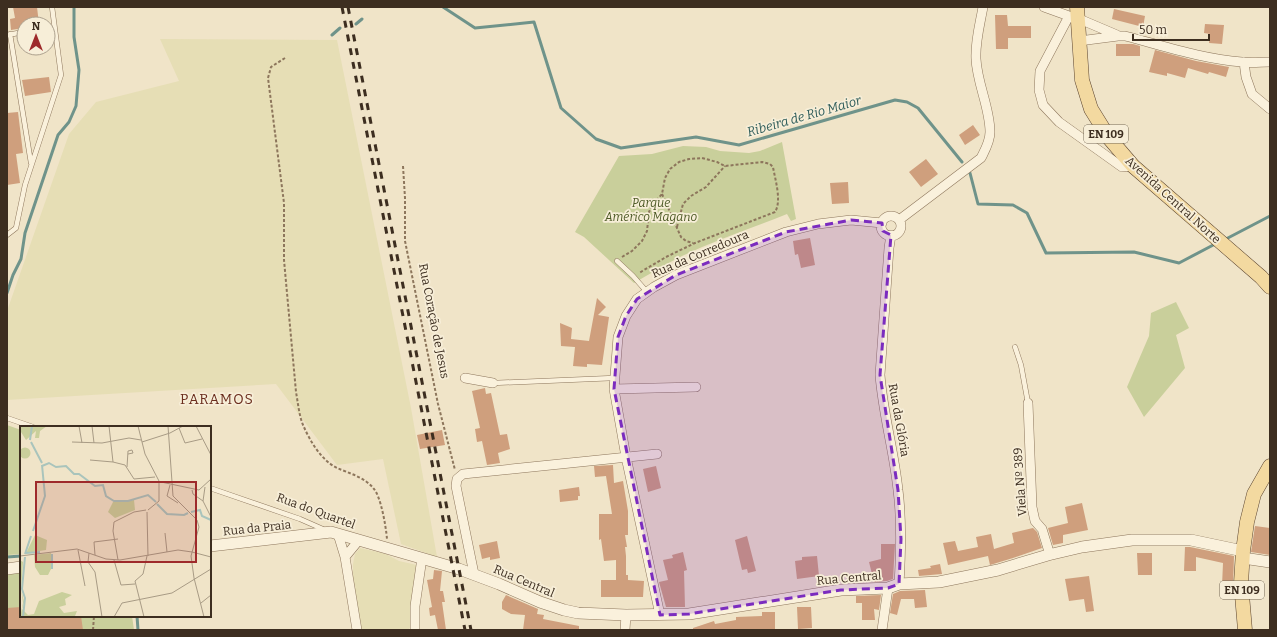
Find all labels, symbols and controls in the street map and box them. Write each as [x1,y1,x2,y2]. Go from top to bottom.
north arrow [16,16,56,56]
scale bar [1133,16,1209,42]
text: N [32,20,41,33]
text: 50 m [1139,23,1168,37]
water label: Ribeira de Rio Maior [745,92,863,139]
road number: EN 109 [1084,125,1128,143]
street label: Avenida Central Norte [1123,154,1223,246]
park label: Parque Américo Magano [604,196,698,224]
street label: Rua da Corredoura [649,227,751,281]
street label: Rua Coração de Jesus [416,262,452,380]
street label: Rua da Glória [886,382,912,458]
district label: PARAMOS [180,391,254,408]
inset map [20,426,211,617]
street label: Viela Nº 389 [1011,447,1029,517]
street label: Rua do Quartel [275,490,358,532]
street label: Rua da Praia [222,517,292,539]
street label: Rua Central [491,562,557,600]
street label: Rua Central [816,568,883,588]
road number: EN 109 [1220,581,1264,599]

